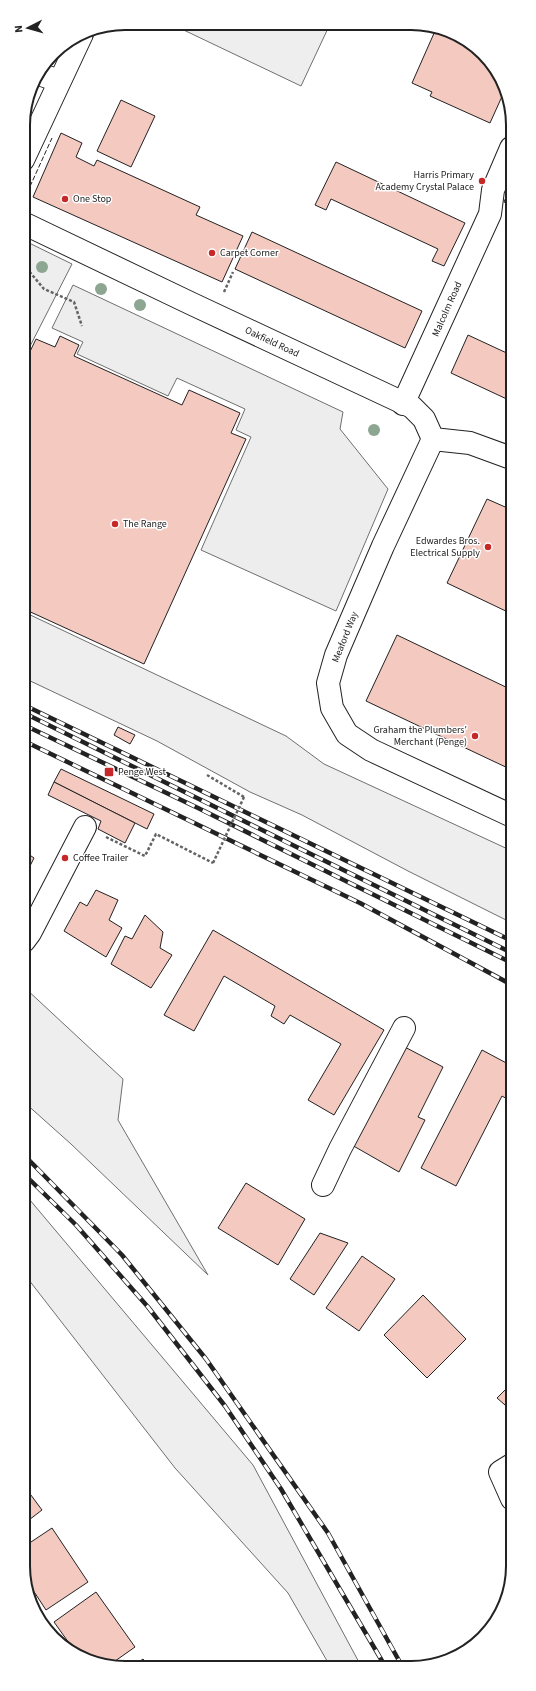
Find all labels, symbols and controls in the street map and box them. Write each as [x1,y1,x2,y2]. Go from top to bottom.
north arrow [8,8,48,48]
text: N [11,25,26,33]
place label: Harris Primary Academy Crystal Palace [376,168,474,194]
marker: Harris Primary Academy Crystal Palace [477,176,487,186]
place label: One Stop [73,192,112,206]
marker: One Stop [60,194,70,204]
place label: Carpet Corner [220,246,279,260]
marker: Carpet Corner [207,248,217,258]
street label: Malcolm Road [429,279,465,339]
street label: Oakfield Road [243,323,301,361]
place label: The Range [123,517,167,531]
marker: The Range [110,519,120,529]
place label: Edwardes Bros. Electrical Supply [410,534,480,560]
marker: Edwardes Bros. Electrical Supply [483,542,493,552]
street label: Meaford Way [328,609,362,665]
place label: Graham the Plumbers' Merchant (Penge) [373,723,467,749]
marker: Graham the Plumbers' Merchant (Penge) [470,731,480,741]
place label: Penge West [118,765,167,779]
marker: Penge West [103,766,115,778]
place label: Coffee Trailer [73,851,129,865]
marker: Coffee Trailer [60,853,70,863]

